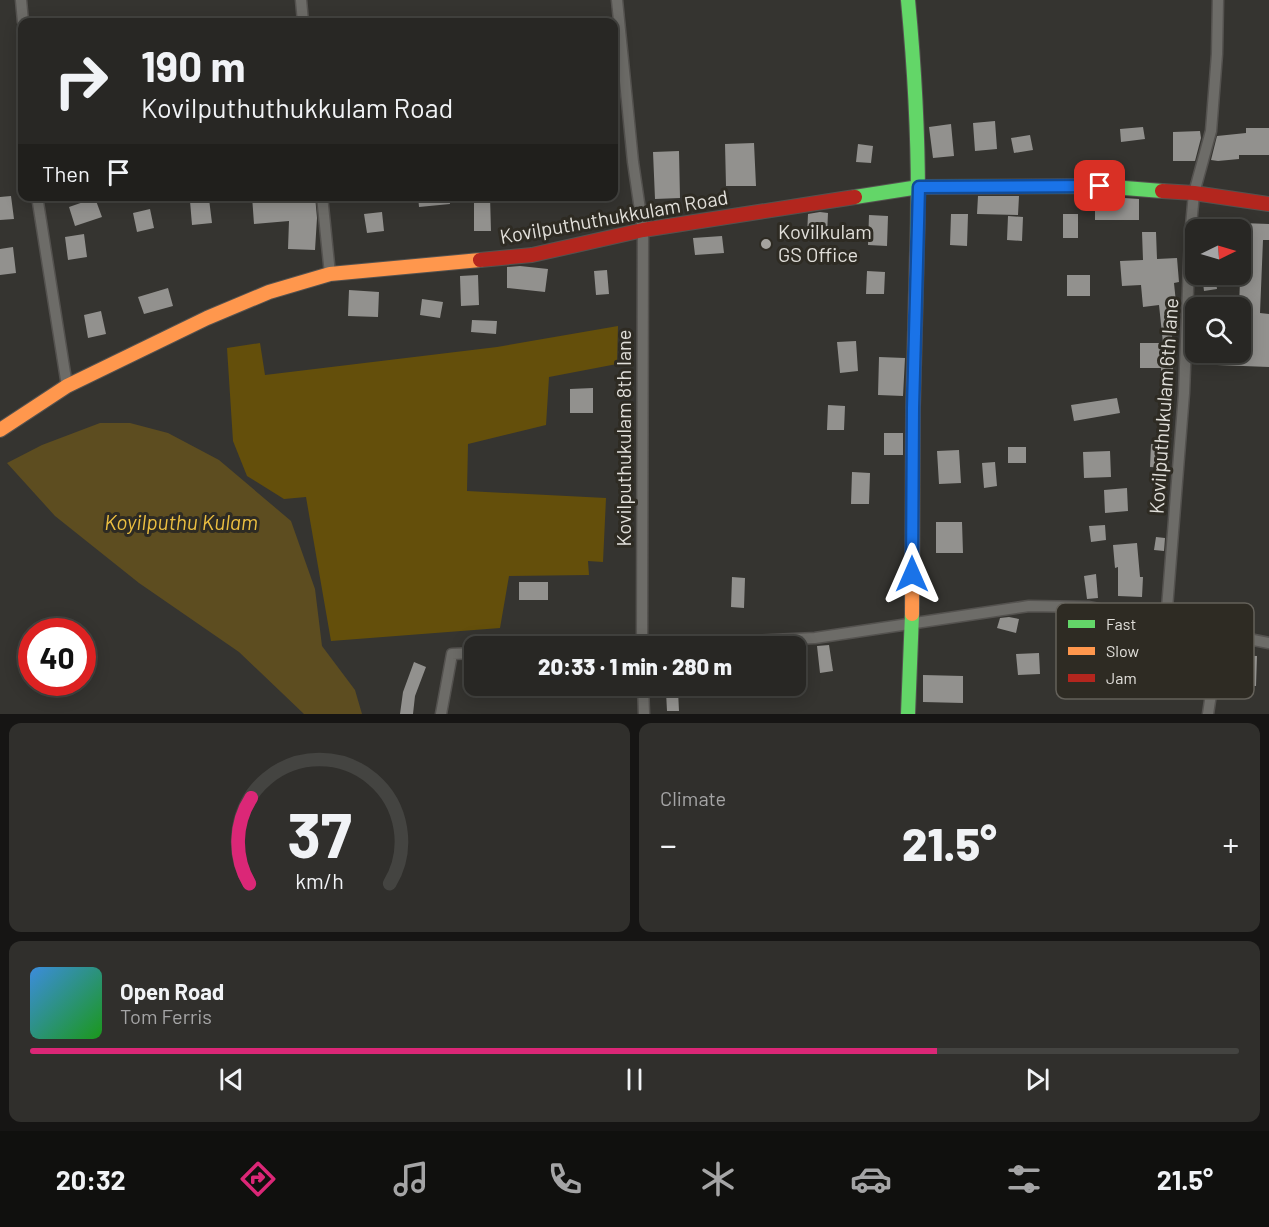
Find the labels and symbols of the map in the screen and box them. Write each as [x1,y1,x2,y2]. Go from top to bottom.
pin [1074,160,1125,211]
street label: Kovilputhuthukkulam Road [498,184,730,248]
place label: Kovilkulam GS Office [778,219,872,266]
north arrow [1185,219,1251,285]
marker: Kovilkulam GS Office [759,237,773,251]
street label: Kovilputhukulam 6th lane [1143,297,1183,515]
street label: Kovilputhukulam 8th lane [611,330,635,546]
water label: Koyilputhu Kulam [104,509,258,534]
position arrow [880,542,944,606]
legend [1056,603,1254,699]
text: Fast [1106,614,1136,633]
speed limit sign: 40 [18,618,96,696]
text: Slow [1106,641,1139,660]
text: Jam [1106,668,1137,687]

